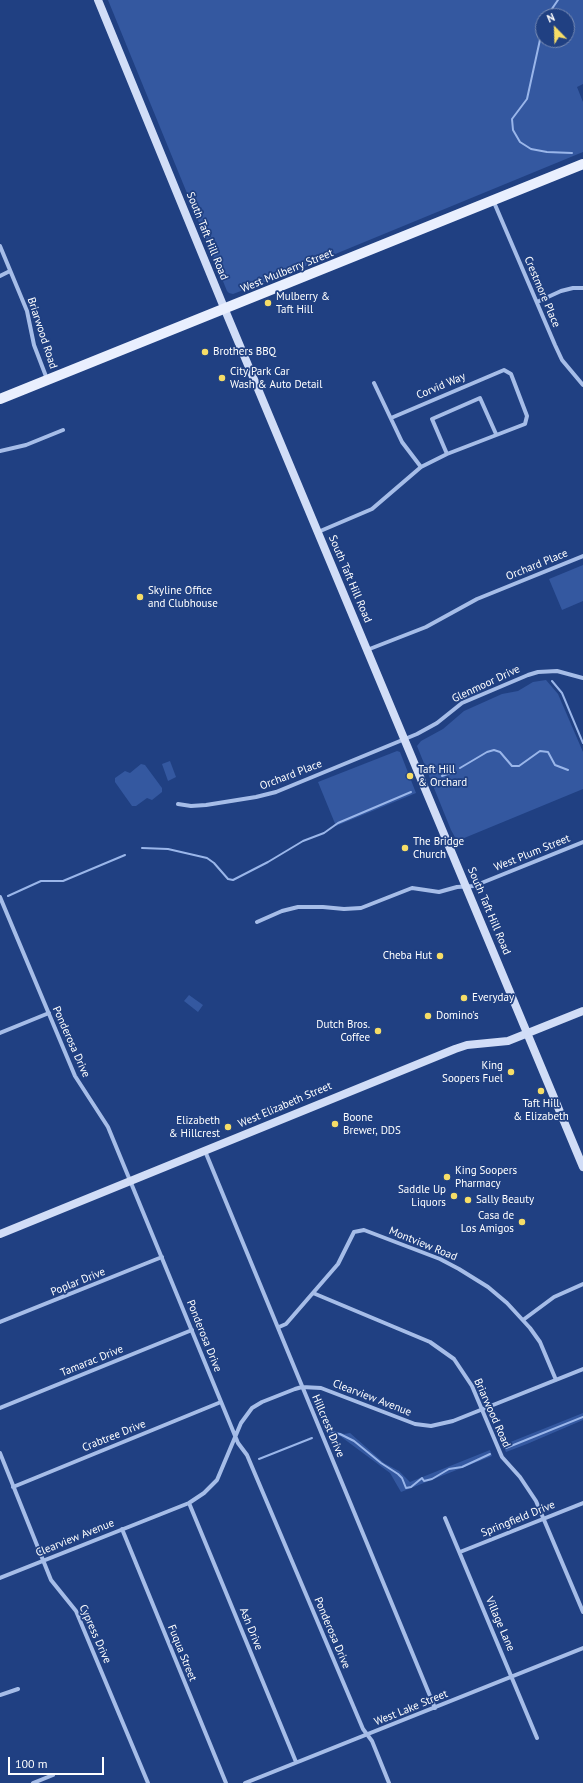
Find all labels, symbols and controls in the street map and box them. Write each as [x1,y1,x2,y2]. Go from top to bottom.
north arrow [535,8,575,48]
text: N [545,10,557,26]
street label: South Taft Hill Road [183,190,231,282]
street label: West Mulberry Street [239,246,335,296]
street label: Crestmore Place [521,254,563,330]
place label: Mulberry & Taft Hill [276,290,330,316]
street label: Briarwood Road [24,296,60,370]
marker: Mulberry & Taft Hill [263,298,273,308]
place label: Brothers BBQ [213,345,276,359]
marker: Brothers BBQ [200,347,210,357]
place label: City Park Car Wash & Auto Detail [230,365,323,391]
street label: Corvid Way [415,370,467,402]
marker: City Park Car Wash & Auto Detail [217,373,227,383]
street label: South Taft Hill Road [326,533,374,625]
street label: Orchard Place [504,547,570,583]
place label: Skyline Office and Clubhouse [148,584,218,610]
marker: Skyline Office and Clubhouse [135,592,145,602]
street label: Glenmoor Drive [450,662,522,706]
street label: Orchard Place [258,757,324,793]
place label: Taft Hill & Orchard [418,763,467,789]
marker: Taft Hill & Orchard [405,771,415,781]
street label: West Plum Street [492,832,572,874]
place label: The Bridge Church [413,835,464,861]
marker: The Bridge Church [400,843,410,853]
street label: South Taft Hill Road [465,865,513,957]
place label: Cheba Hut [383,949,432,963]
marker: Cheba Hut [435,951,445,961]
place label: Everyday [472,991,514,1005]
marker: Everyday [459,993,469,1003]
street label: Ponderosa Drive [49,1004,93,1080]
place label: Domino's [436,1009,479,1023]
marker: Domino's [423,1011,433,1021]
place label: Dutch Bros. Coffee [316,1018,370,1044]
marker: Dutch Bros. Coffee [373,1026,383,1036]
place label: King Soopers Fuel [442,1059,503,1085]
marker: King Soopers Fuel [506,1067,516,1077]
street label: West Elizabeth Street [236,1079,334,1131]
marker: Taft Hill & Elizabeth [536,1086,546,1096]
place label: Taft Hill & Elizabeth [513,1097,569,1123]
place label: Boone Brewer, DDS [343,1111,401,1137]
place label: Elizabeth & Hillcrest [169,1114,220,1140]
marker: Boone Brewer, DDS [330,1119,340,1129]
marker: Elizabeth & Hillcrest [223,1122,233,1132]
place label: King Soopers Pharmacy [455,1164,517,1190]
marker: King Soopers Pharmacy [442,1172,452,1182]
place label: Saddle Up Liquors [398,1183,446,1209]
marker: Saddle Up Liquors [449,1191,459,1201]
place label: Sally Beauty [476,1193,534,1207]
marker: Sally Beauty [463,1195,473,1205]
place label: Casa de Los Amigos [461,1209,514,1235]
marker: Casa de Los Amigos [517,1217,527,1227]
street label: Montview Road [387,1224,459,1264]
street label: Poplar Drive [49,1265,107,1299]
street label: Ponderosa Drive [184,1298,224,1374]
street label: Tamarac Drive [59,1342,125,1380]
street label: Briarwood Road [471,1376,513,1450]
street label: Clearview Avenue [331,1377,413,1419]
street label: Hillcrest Drive [309,1393,347,1459]
street label: Crabtree Drive [80,1417,148,1455]
street label: Springfield Drive [479,1498,557,1540]
street label: Clearview Avenue [34,1516,116,1560]
street label: Ponderosa Drive [311,1595,353,1671]
street label: Village Lane [483,1595,517,1653]
street label: Cypress Drive [76,1603,114,1665]
street label: Ash Drive [237,1606,265,1652]
street label: Fuqua Street [165,1623,199,1683]
street label: West Lake Street [372,1687,450,1729]
scale bar [10,1749,106,1775]
text: 100 m [15,1756,48,1771]

